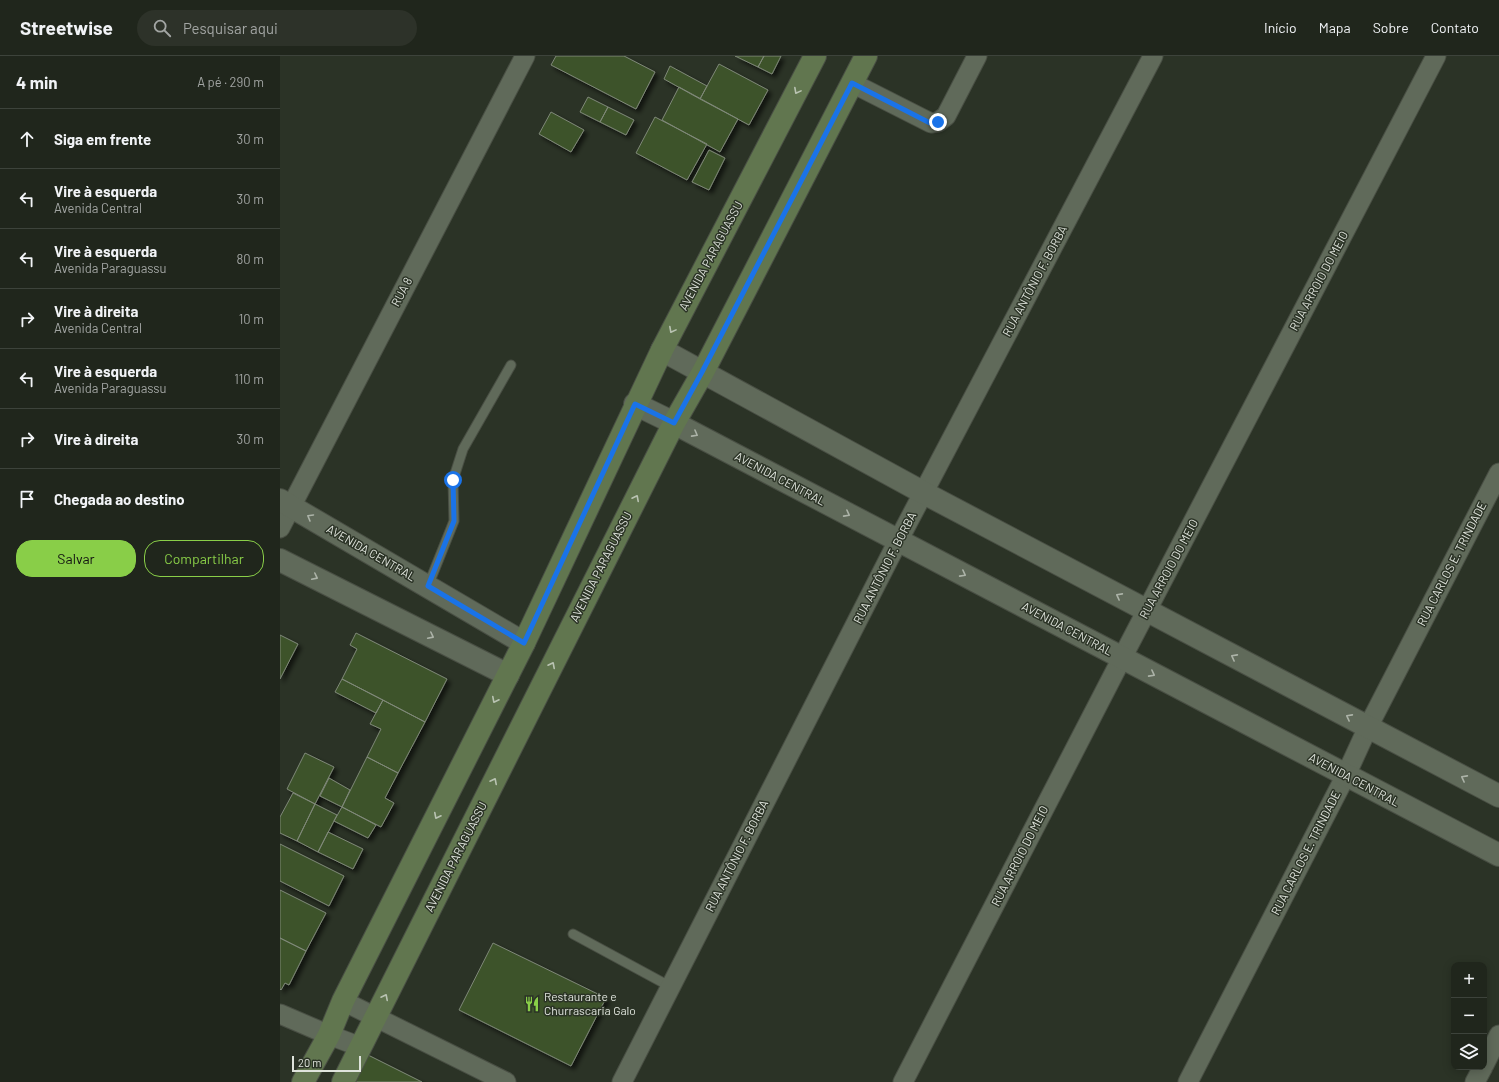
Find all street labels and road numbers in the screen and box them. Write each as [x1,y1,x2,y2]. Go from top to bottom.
street label: AVENIDA PARAGUASSU [675,199,745,313]
street label: RUA ANTÔNIO F. BORBA [999,223,1069,338]
street label: RUA ARROIO DO MEIO [1286,228,1350,333]
street label: RUA 8 [388,275,415,308]
street label: AVENIDA CENTRAL [733,448,828,508]
street label: RUA CARLOS E. TRINDADE [1414,499,1489,628]
street label: AVENIDA PARAGUASSU [566,509,634,624]
street label: RUA ANTÔNIO F. BORBA [850,509,918,626]
street label: RUA ARROIO DO MEIO [1136,516,1200,621]
street label: AVENIDA CENTRAL [325,521,419,583]
street label: AVENIDA CENTRAL [1020,598,1115,658]
street label: AVENIDA CENTRAL [1307,749,1402,809]
street label: RUA CARLOS E. TRINDADE [1268,788,1343,917]
street label: RUA ANTÔNIO F. BORBA [702,797,770,914]
street label: AVENIDA PARAGUASSU [421,799,489,914]
street label: RUA ARROIO DO MEIO [988,803,1050,908]

